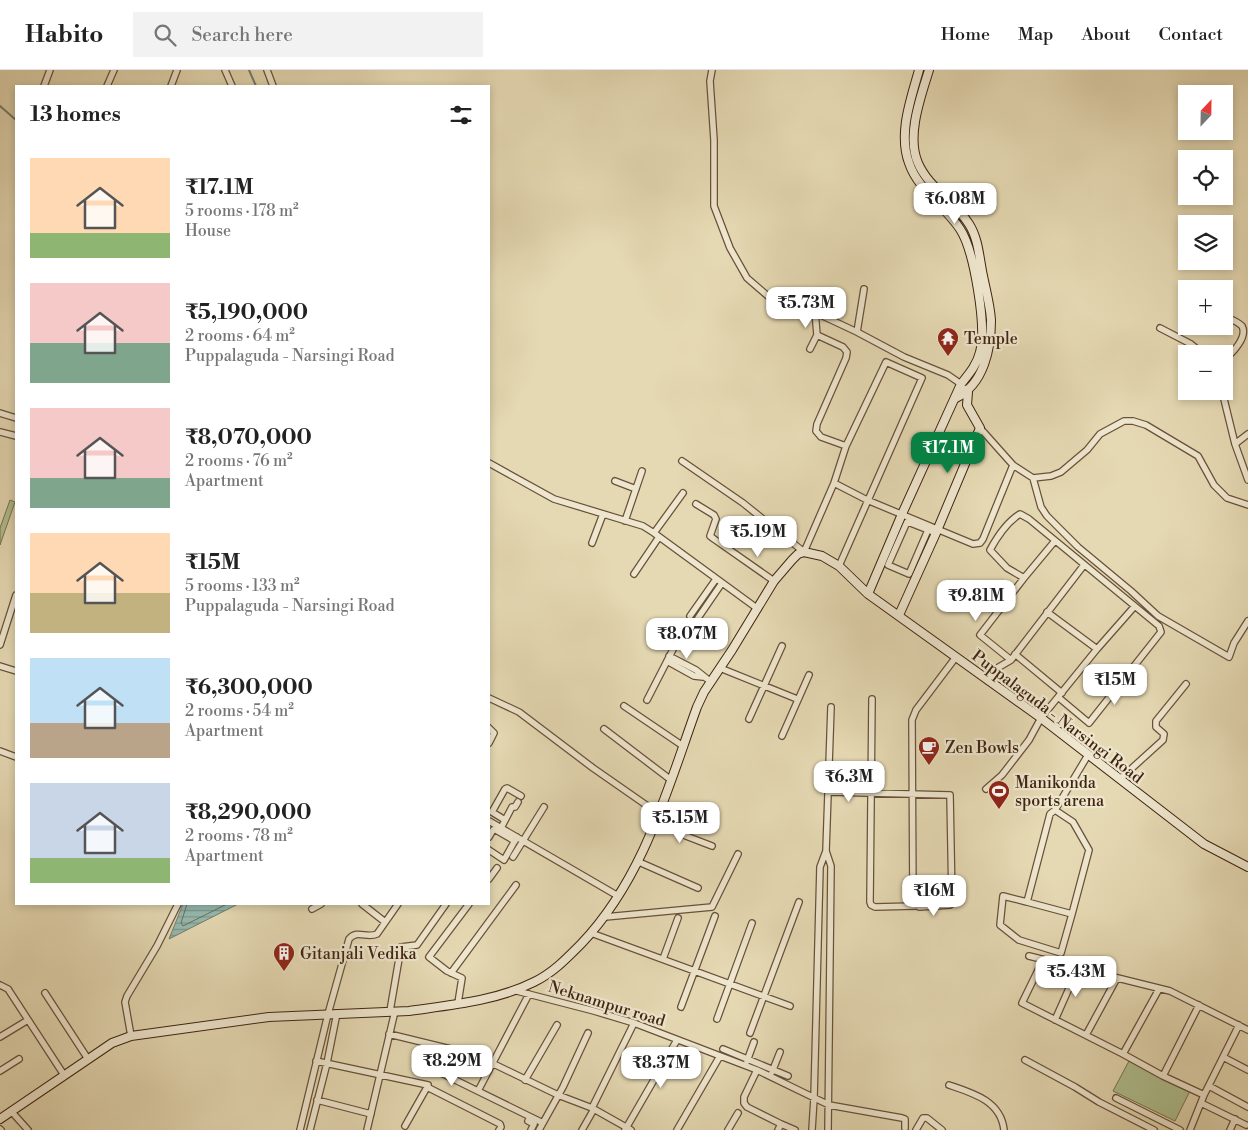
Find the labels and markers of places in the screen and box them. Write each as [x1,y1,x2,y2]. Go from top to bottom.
pin: ₹6.08M [914,182,996,225]
pin: ₹5.73M [765,286,847,329]
temple icon: Temple [936,326,960,357]
place label: Temple [964,329,1018,349]
pin: ₹17.1M [907,432,989,474]
pin: ₹5.19M [717,516,799,558]
pin: ₹9.81M [935,580,1017,622]
pin: ₹8.07M [646,618,728,660]
pin: ₹15M [1085,664,1145,706]
cafe icon: Zen Bowls [917,735,941,766]
place label: Zen Bowls [945,738,1019,758]
pin: ₹6.3M [814,760,884,803]
place label: Manikonda sports arena [1015,773,1105,811]
sports icon: Manikonda sports arena [987,779,1011,810]
pin: ₹5.15M [639,802,721,844]
pin: ₹16M [904,874,964,917]
building icon: Gitanjali Vedika [272,941,296,972]
place label: Gitanjali Vedika [300,944,418,964]
pin: ₹5.43M [1035,956,1117,998]
pin: ₹8.29M [411,1044,493,1087]
pin: ₹8.37M [620,1046,702,1089]

